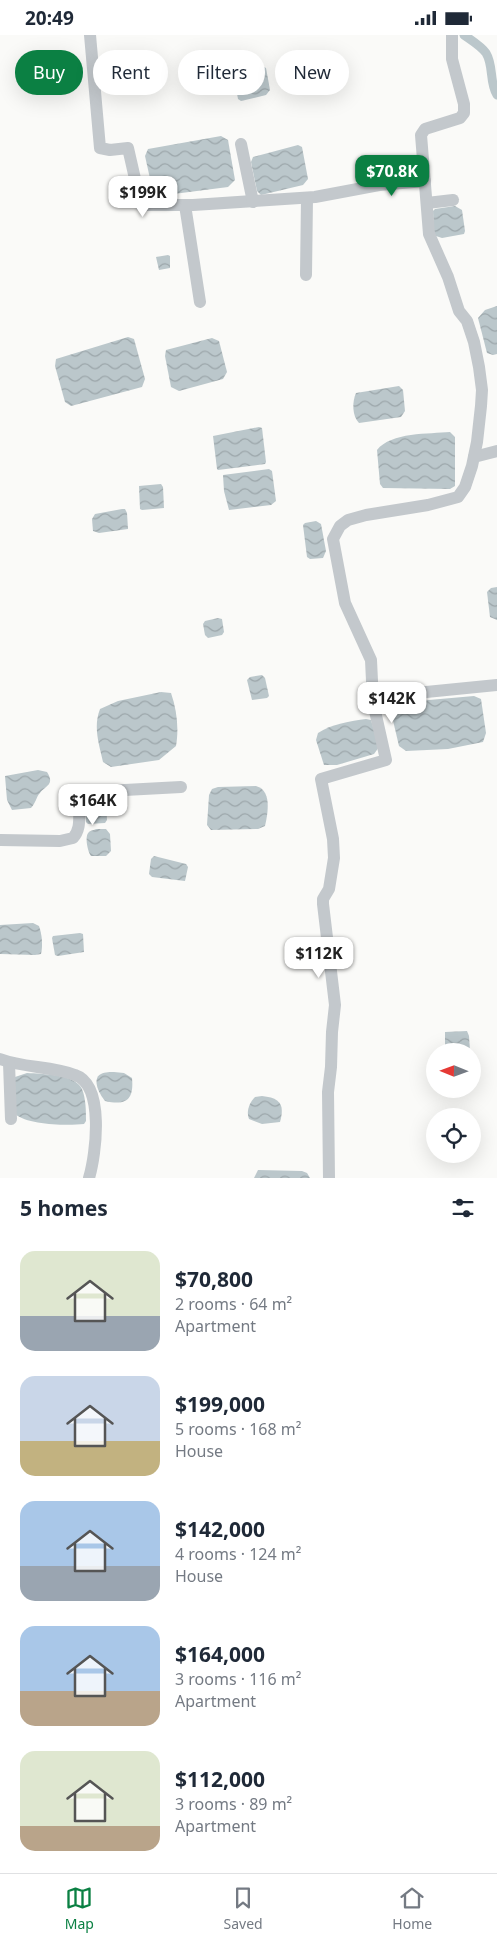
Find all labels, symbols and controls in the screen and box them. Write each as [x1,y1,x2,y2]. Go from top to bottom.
text: 20:49 [25,5,74,31]
chip: Buy [15,50,83,95]
chip: Rent [93,50,168,95]
chip: Filters [178,50,265,95]
chip: New [275,50,349,95]
pin: $70.8K [351,155,433,197]
text: $70.8K [366,160,418,182]
pin: $199K [108,175,178,218]
text: $199K [119,181,167,203]
pin: $142K [357,681,427,724]
text: $142K [368,687,416,709]
pin: $164K [58,783,128,826]
text: $164K [69,789,117,811]
pin: $112K [284,937,354,979]
text: $112K [295,942,343,964]
north arrow [426,1043,481,1097]
map controls [426,1043,481,1163]
button: locate [426,1108,481,1163]
text: 5 homes [20,1194,108,1222]
icon: filters [449,1194,477,1222]
text: $70,800 [175,1265,253,1293]
icon: home [60,1271,120,1331]
text: 2 rooms · 64 m² [175,1293,292,1315]
text: Apartment [175,1315,256,1337]
text: $199,000 [175,1390,265,1418]
icon: home [60,1396,120,1456]
text: 5 rooms · 168 m² [175,1418,301,1440]
text: House [175,1440,223,1462]
text: $142,000 [175,1515,265,1543]
icon: home [60,1521,120,1581]
text: 4 rooms · 124 m² [175,1543,301,1565]
text: House [175,1565,223,1587]
text: $164,000 [175,1640,265,1668]
icon: home [60,1646,120,1706]
text: 3 rooms · 116 m² [175,1668,301,1690]
text: Apartment [175,1690,256,1712]
text: $112,000 [175,1765,265,1793]
icon: home [60,1771,120,1831]
text: 3 rooms · 89 m² [175,1793,292,1815]
text: Apartment [175,1815,256,1837]
tab: Map [65,1884,94,1933]
tab: Saved [224,1884,263,1933]
tab: Home [392,1884,432,1933]

